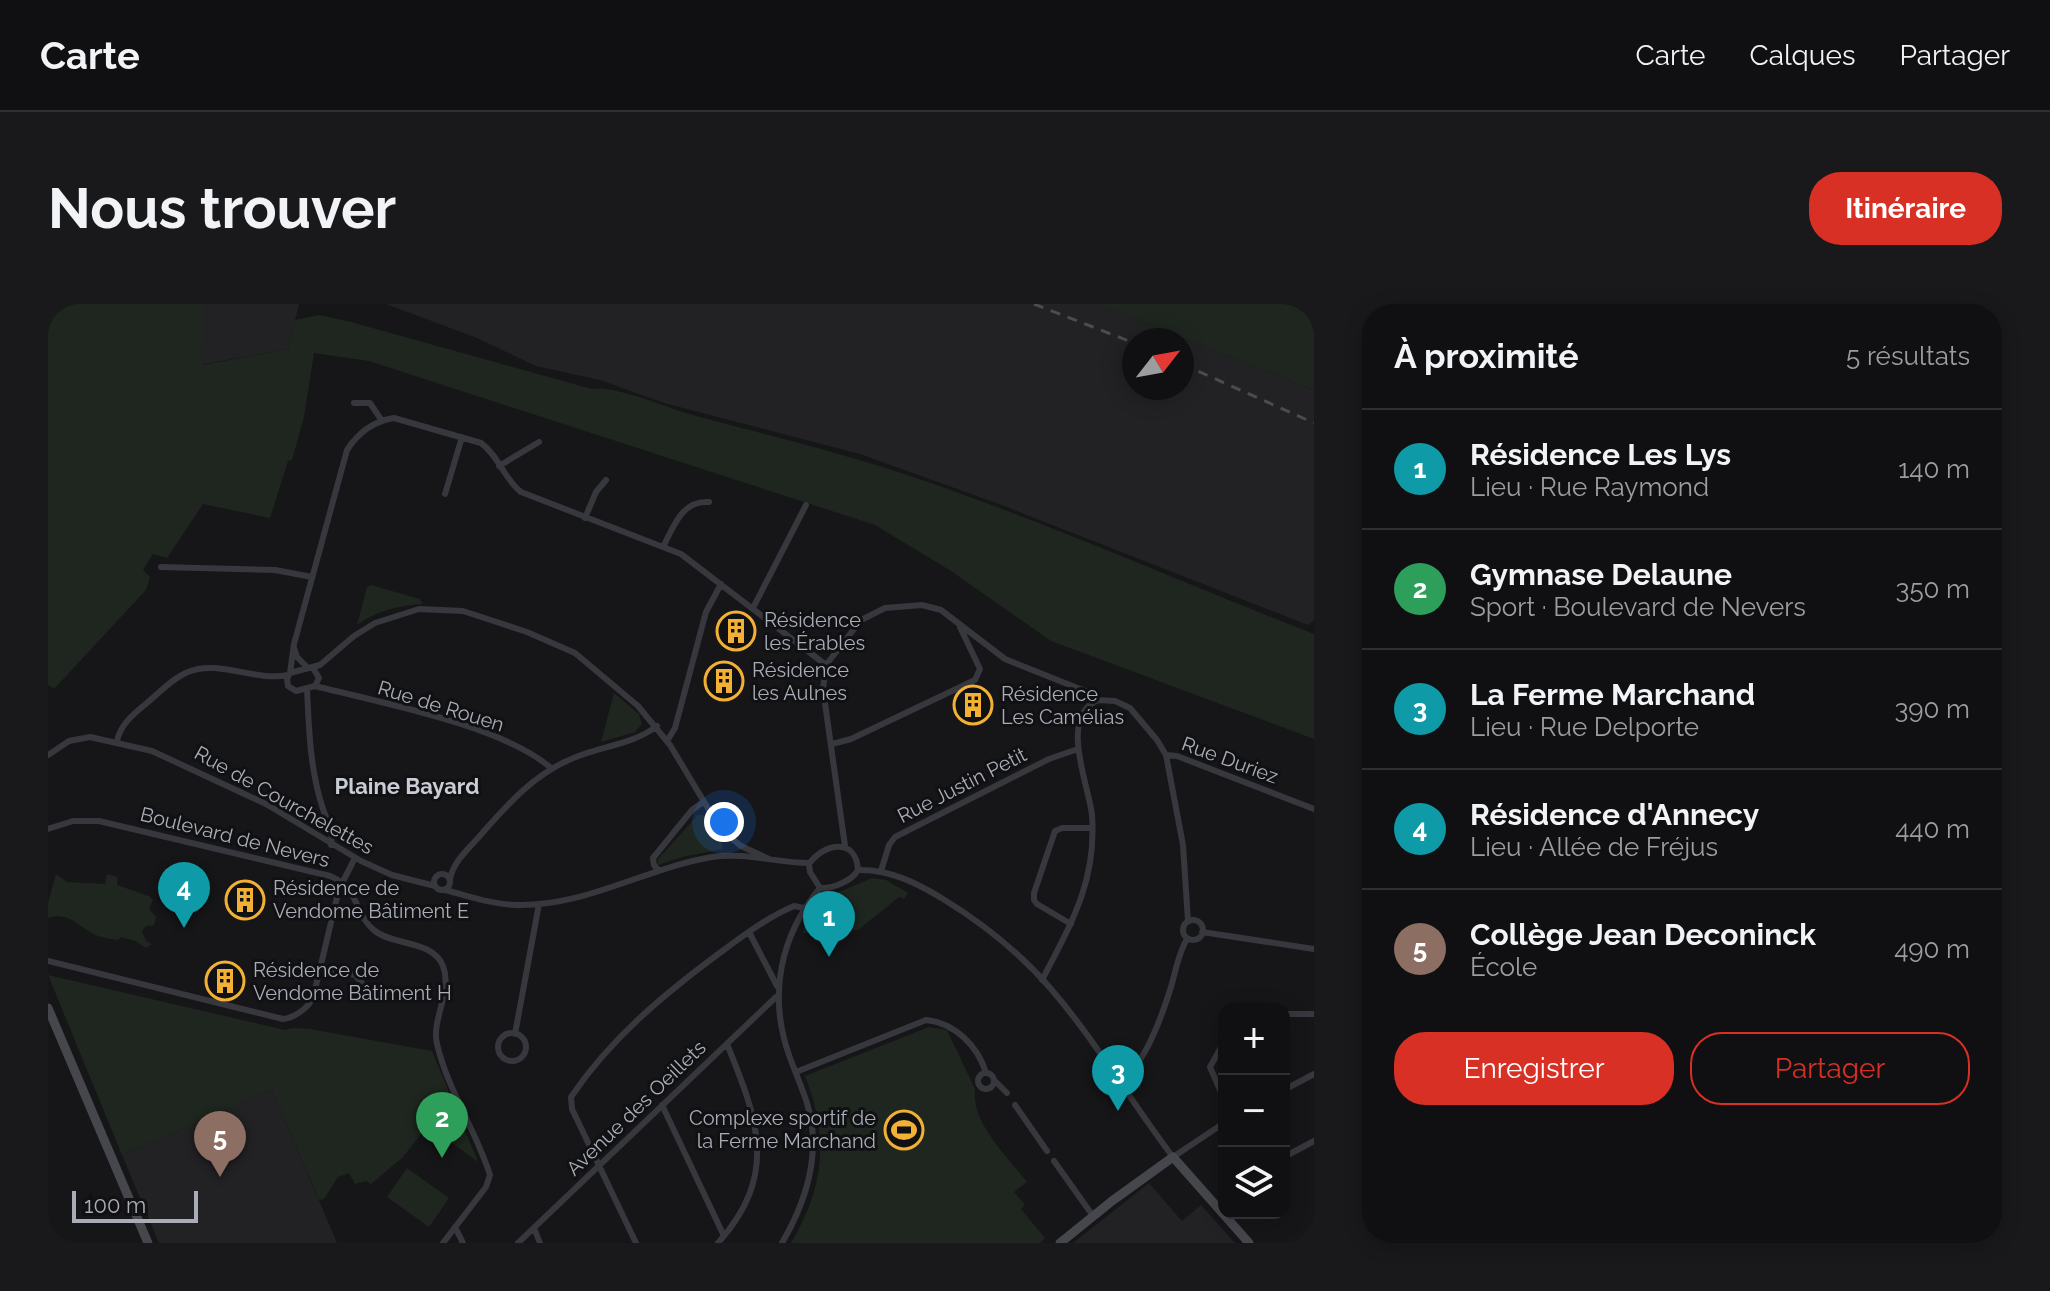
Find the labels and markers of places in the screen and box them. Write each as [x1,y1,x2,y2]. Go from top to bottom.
place label: Résidence les Érables [764,608,865,655]
building icon: Résidence les Érables [715,610,757,652]
place label: Résidence les Aulnes [752,658,849,705]
building icon: Résidence les Aulnes [703,660,745,702]
place label: Résidence Les Camélias [1001,682,1124,729]
building icon: Résidence Les Camélias [952,684,994,726]
pin: 4 [158,862,210,928]
place label: Résidence de Vendome Bâtiment E [273,876,469,923]
building icon: Résidence de Vendome Bâtiment E [224,879,266,921]
pin: 1 [803,891,855,957]
place label: Résidence de Vendome Bâtiment H [253,958,452,1005]
building icon: Résidence de Vendome Bâtiment H [204,960,246,1002]
pin: 3 [1092,1045,1144,1111]
pin: 2 [416,1092,468,1158]
place label: Complexe sportif de la Ferme Marchand [689,1106,876,1153]
sports icon: Complexe sportif de la Ferme Marchand [883,1109,925,1151]
pin: 5 [194,1111,246,1177]

